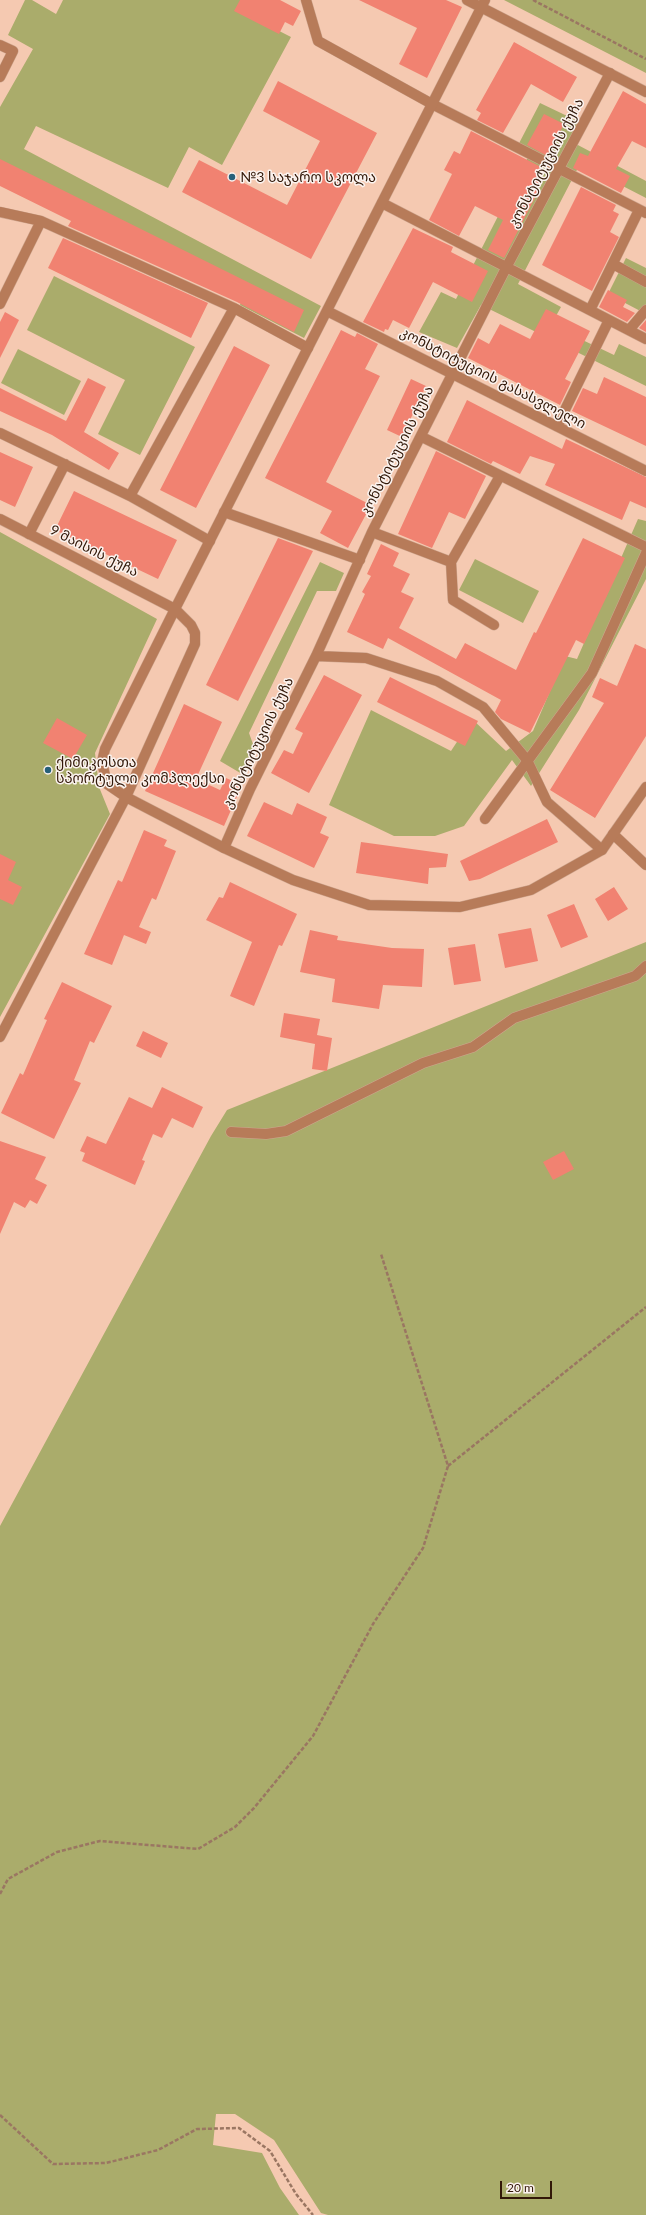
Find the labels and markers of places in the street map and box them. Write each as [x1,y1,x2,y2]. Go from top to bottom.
place label: №3 საჯარო სკოლა [240,169,376,185]
marker: №3 საჯარო სკოლა [227,172,237,182]
place label: ქიმიკოსთა სპორტული კომპლექსი [56,754,225,786]
marker: ქიმიკოსთა სპორტული კომპლექსი [43,765,53,775]

